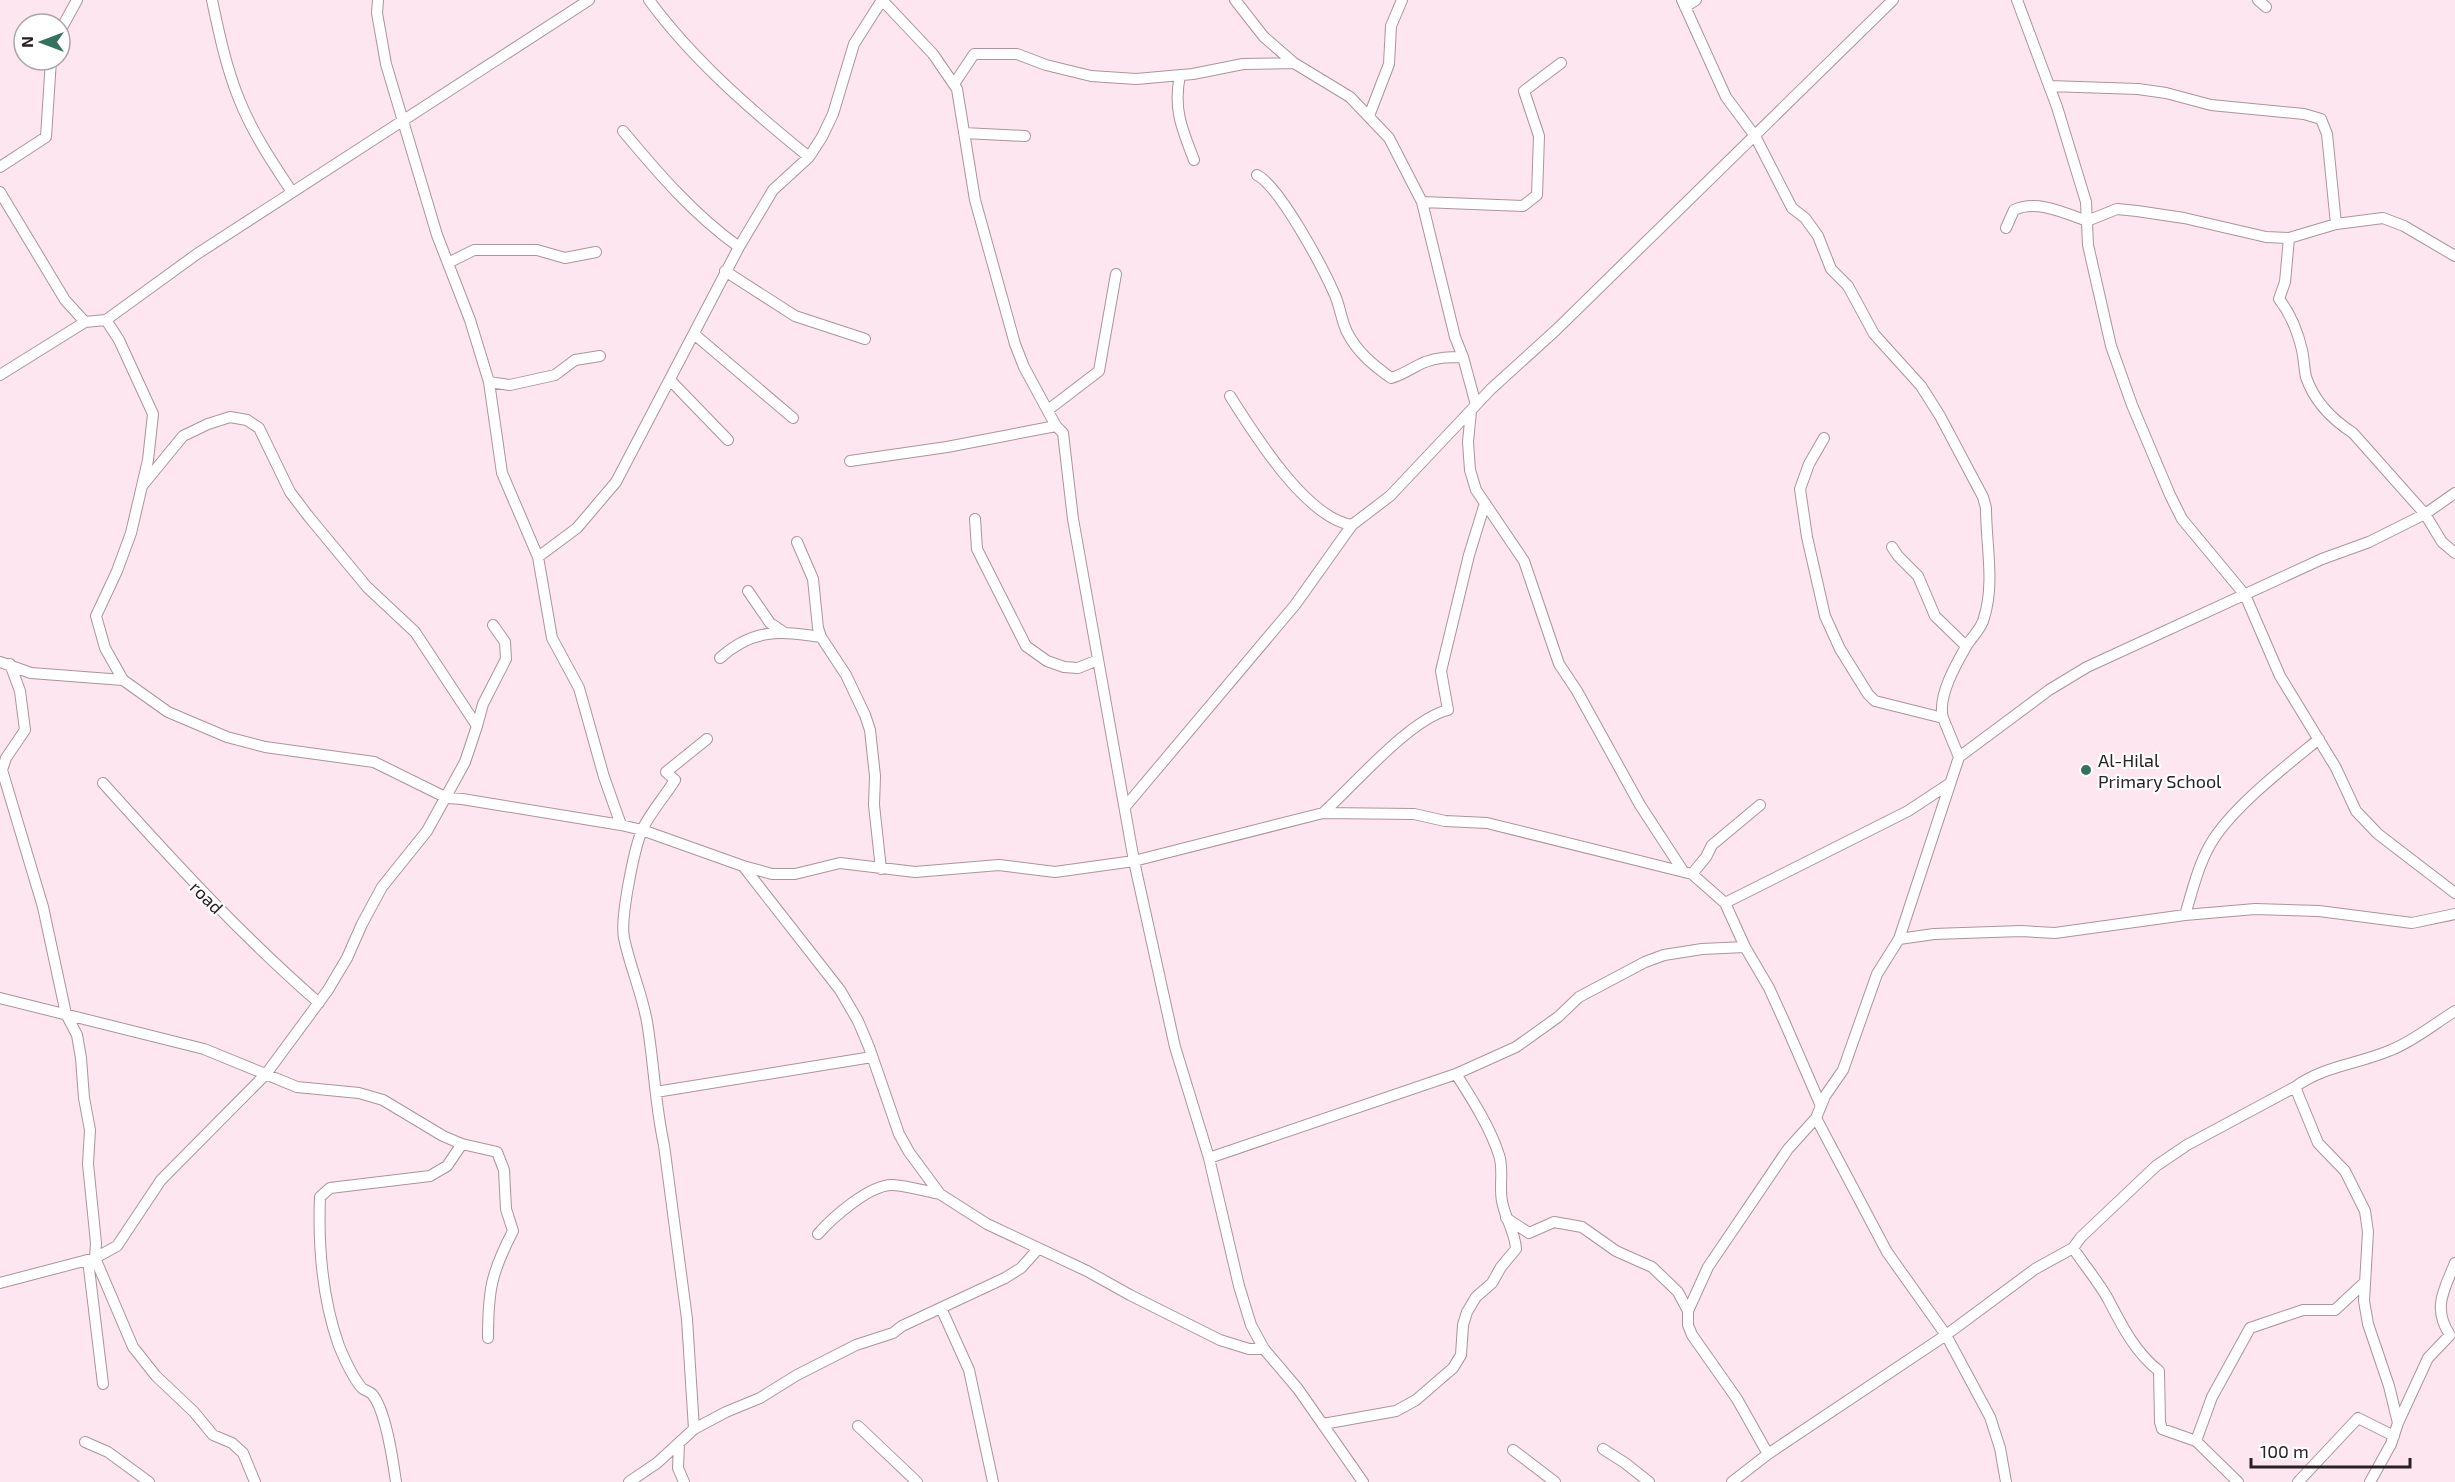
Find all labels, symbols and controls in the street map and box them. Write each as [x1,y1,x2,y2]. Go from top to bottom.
north arrow [12,12,72,72]
text: N [17,36,36,48]
place label: Al-Hilal Primary School [2098,749,2222,792]
marker: Al-Hilal Primary School [2079,763,2093,777]
street label: road [186,876,228,918]
scale bar [2251,1431,2410,1469]
text: 100 m [2260,1440,2309,1462]

